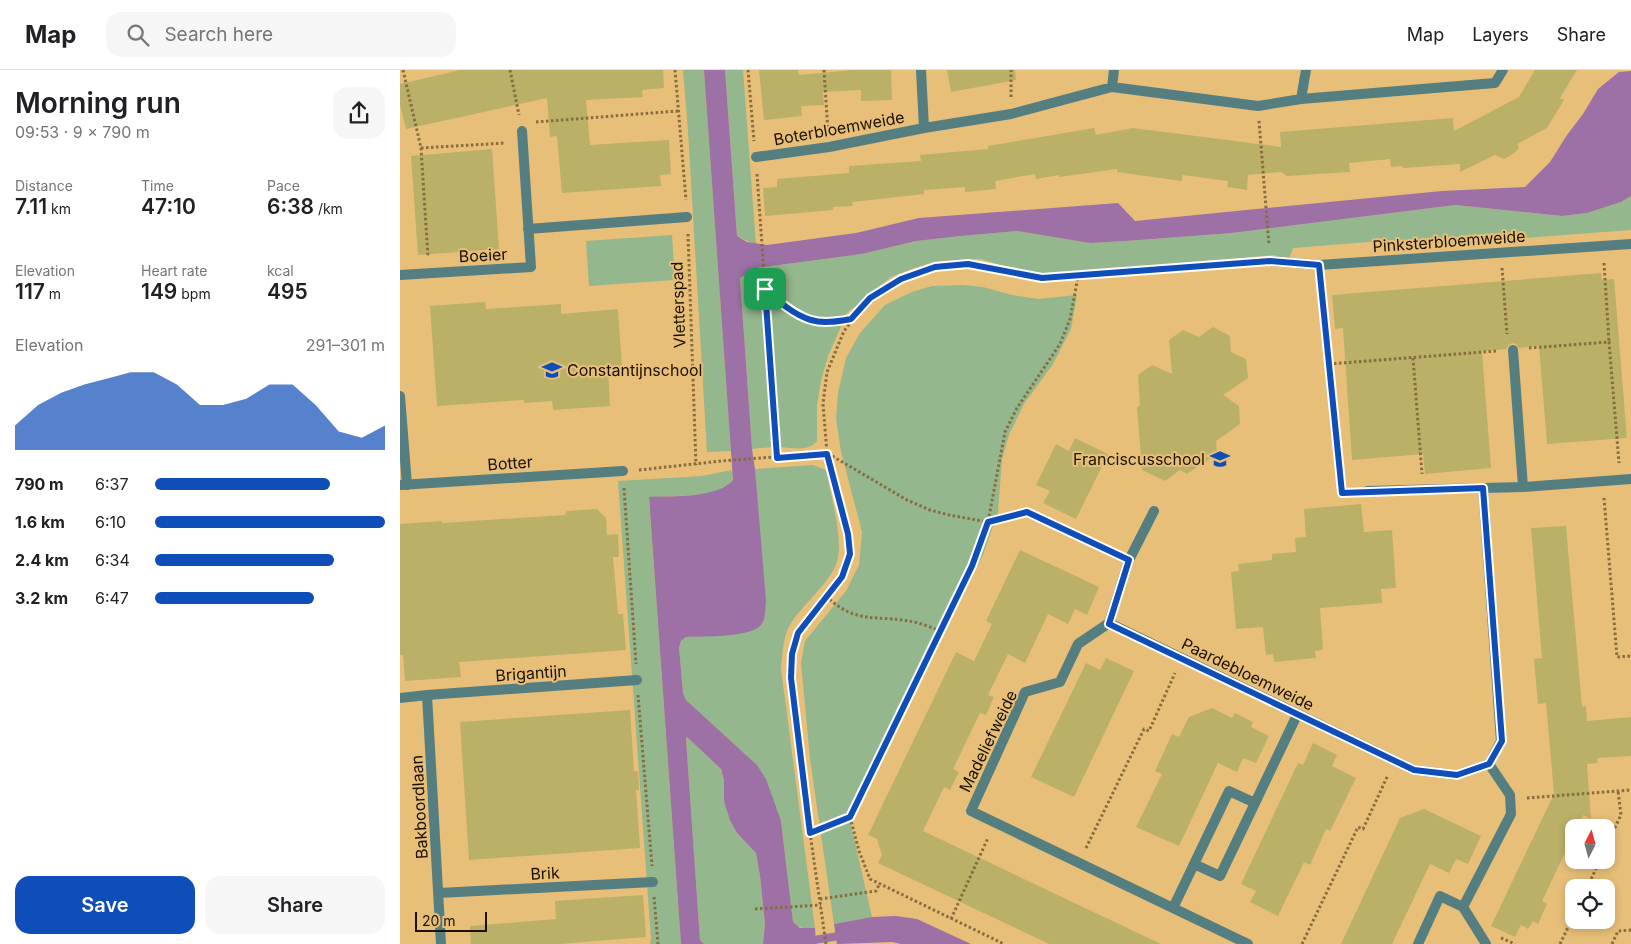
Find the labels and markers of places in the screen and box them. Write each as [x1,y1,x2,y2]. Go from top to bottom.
pin [744,268,786,310]
school or university icon: Constantijnschool [541,359,563,381]
place label: Constantijnschool [567,360,702,380]
school or university icon: Franciscusschool [1209,448,1231,470]
place label: Franciscusschool [1073,449,1205,469]

